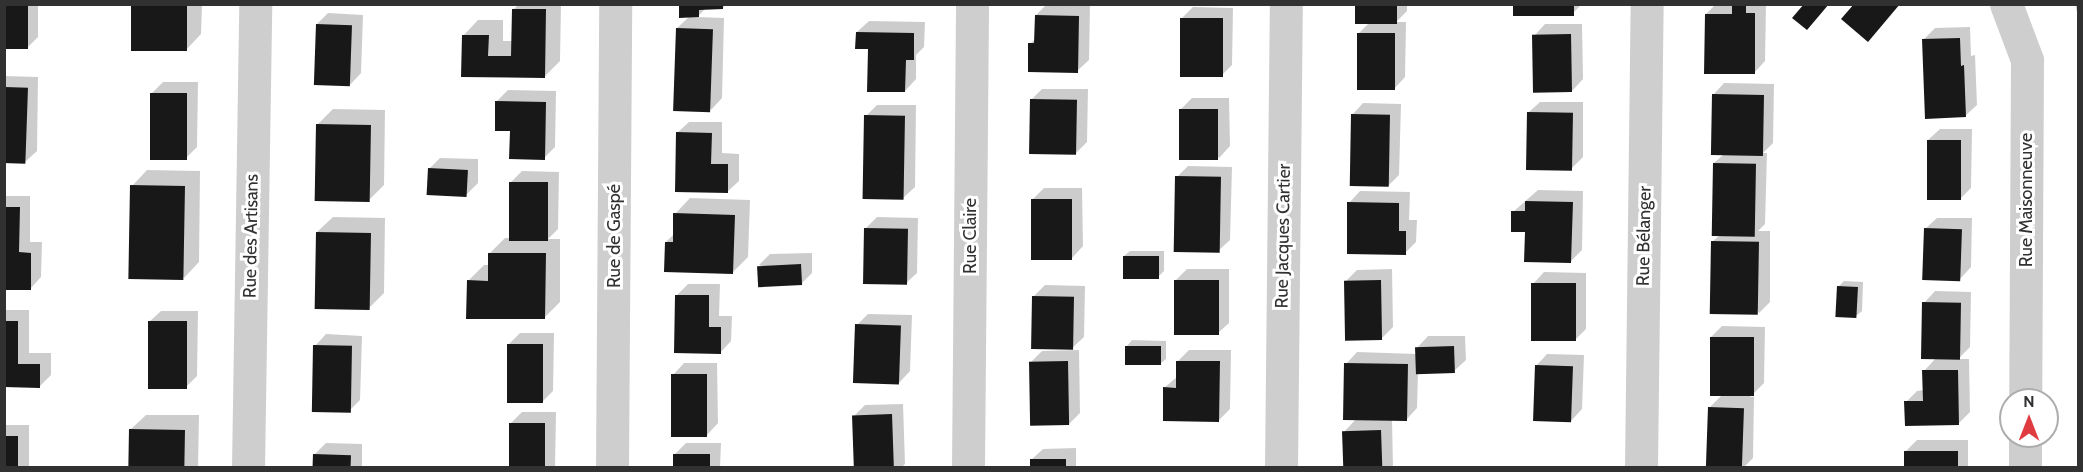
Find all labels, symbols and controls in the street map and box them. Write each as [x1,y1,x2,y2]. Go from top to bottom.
street label: Rue Maisonneuve [2015,133,2037,267]
street label: Rue Jacques Cartier [1271,163,1295,309]
street label: Rue des Artisans [239,174,263,298]
street label: Rue de Gaspé [603,184,625,288]
street label: Rue Bélanger [1632,186,1656,286]
street label: Rue Claire [959,198,981,274]
north arrow [1999,388,2059,448]
text: N [2023,392,2035,411]

